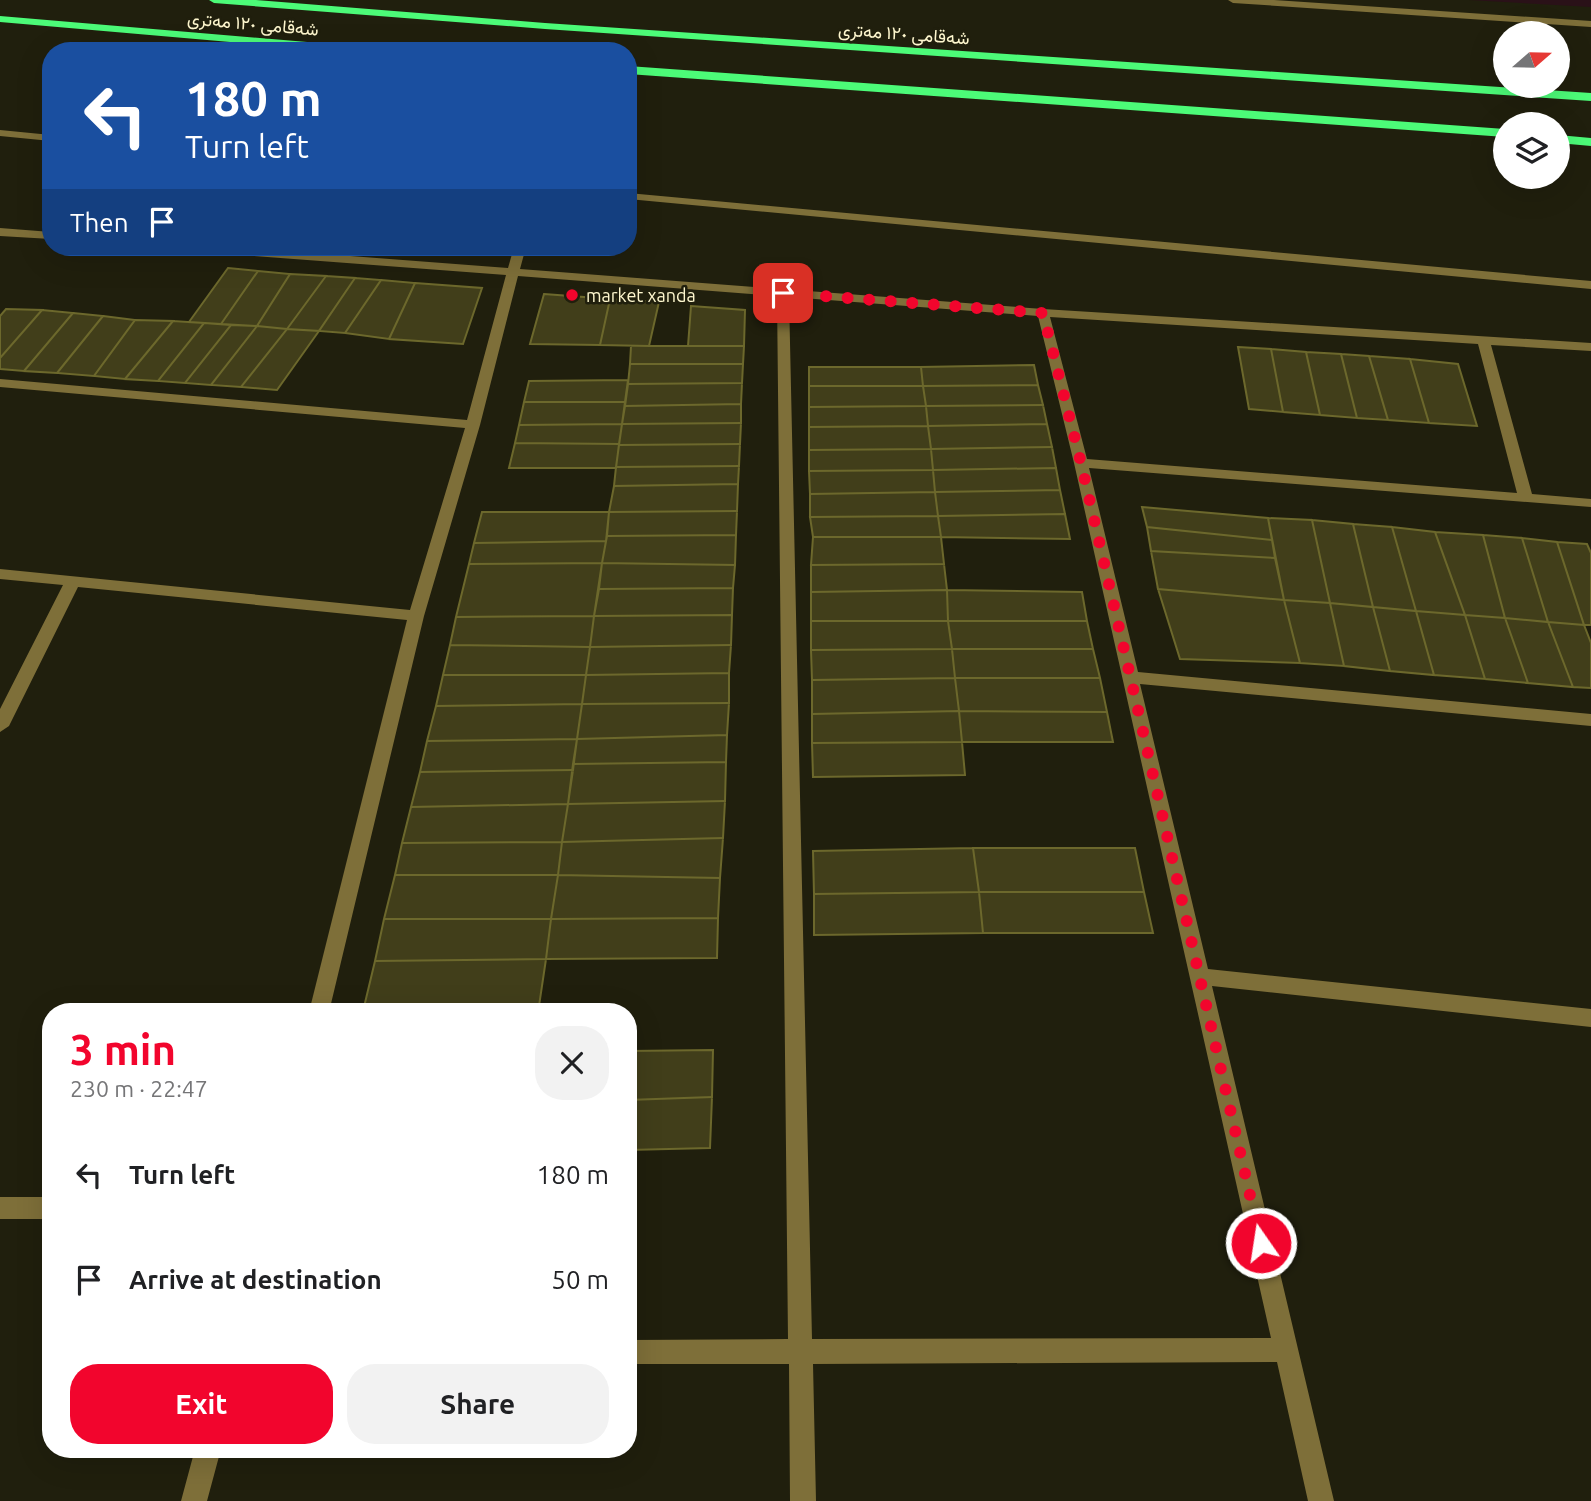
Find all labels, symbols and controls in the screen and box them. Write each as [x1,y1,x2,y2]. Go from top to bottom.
street label: شەقامی ١٢٠ مەتری [186,7,320,41]
street label: شەقامی ١٢٠ مەتری [837,18,970,50]
north arrow [1493,21,1570,98]
map controls [1493,21,1570,189]
icon: left [70,70,161,161]
text: 180 m [185,70,322,125]
button: layers [1493,112,1570,189]
text: Turn left [185,128,309,164]
icon: arrive [143,203,181,241]
text: Then [70,208,129,237]
pin [753,263,813,323]
icon: arrive [764,274,802,312]
place label: market xanda [586,285,696,305]
marker: market xanda [564,287,580,303]
text: 3 min [70,1026,176,1073]
button: close [535,1026,609,1100]
text: 230 m · 22:47 [70,1076,208,1101]
icon: left [70,1156,108,1194]
text: Turn left [129,1160,235,1189]
text: 180 m [537,1160,609,1189]
position arrow [1224,1206,1298,1280]
icon: arrive [70,1261,108,1299]
text: Arrive at destination [129,1265,382,1294]
text: 50 m [551,1265,609,1294]
button: Exit [70,1364,333,1444]
button: Share [347,1364,609,1444]

